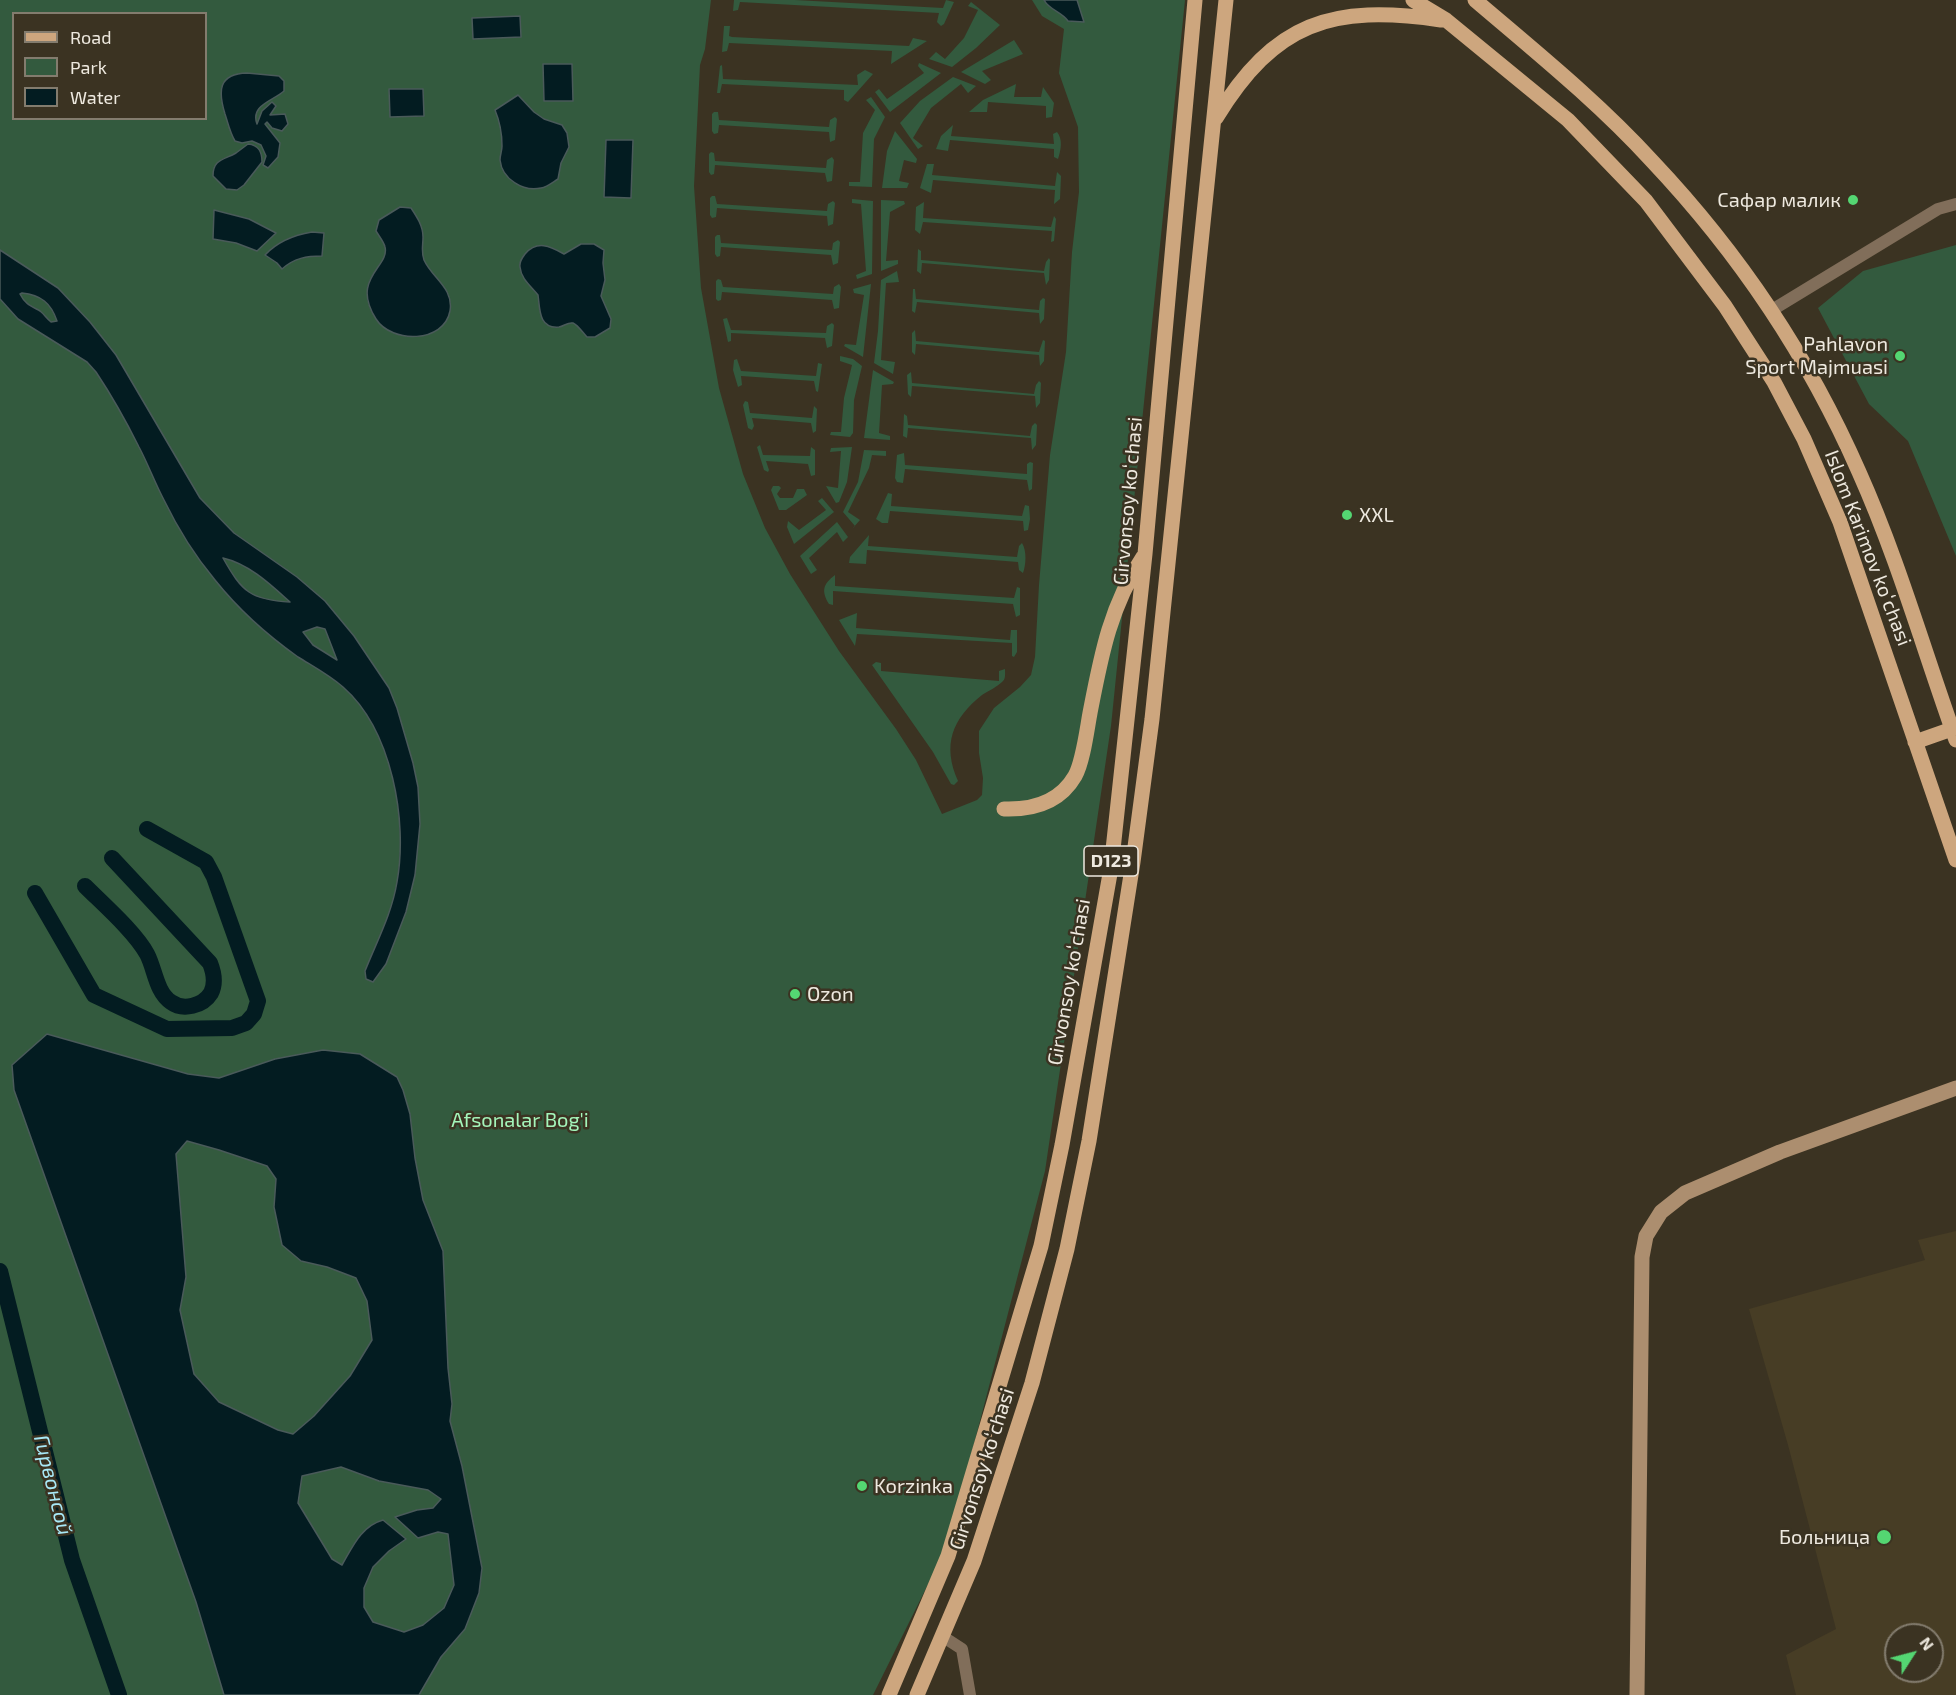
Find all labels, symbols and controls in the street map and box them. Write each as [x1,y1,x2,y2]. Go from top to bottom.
legend [12,12,207,120]
text: Road [70,26,111,48]
text: Park [70,56,107,78]
text: Water [70,86,120,108]
place label: Сафар малик [1717,188,1841,212]
marker: Сафар малик [1846,193,1860,207]
place label: Pahlavon Sport Majmuasi [1745,332,1888,379]
marker: Pahlavon Sport Majmuasi [1893,349,1907,363]
street label: Girvonsoy koʻchasi [1109,416,1147,586]
street label: Islom Karimov koʻchasi [1820,447,1916,649]
place label: XXL [1359,503,1394,527]
marker: XXL [1340,508,1354,522]
road number: D123 [1084,846,1138,876]
street label: Girvonsoy koʻchasi [1043,897,1095,1067]
place label: Ozon [807,982,854,1006]
marker: Ozon [788,987,802,1001]
park label: Afsonalar Bog'i [451,1108,589,1132]
street label: Girvonsoy koʻchasi [945,1385,1019,1553]
water label: Гирвонсой [28,1432,78,1538]
place label: Korzinka [874,1474,953,1498]
marker: Korzinka [855,1479,869,1493]
place label: Больница [1779,1525,1870,1549]
marker: Больница [1875,1528,1893,1546]
north arrow [1884,1623,1944,1683]
text: N [1916,1633,1938,1654]

